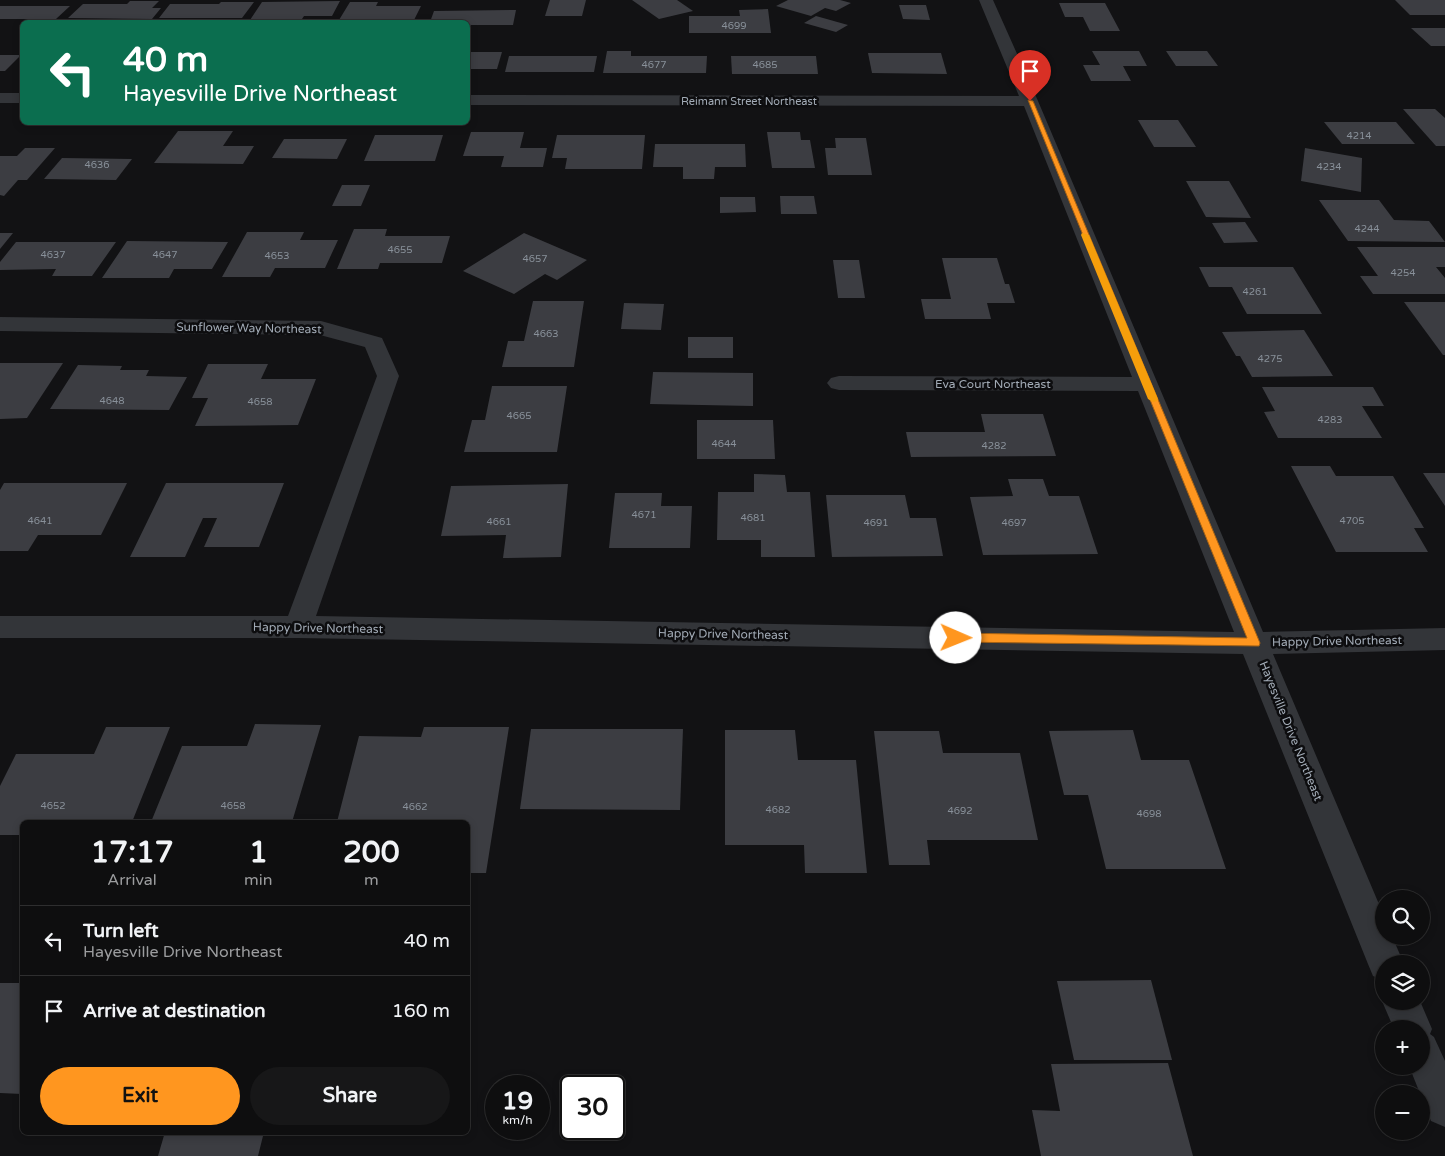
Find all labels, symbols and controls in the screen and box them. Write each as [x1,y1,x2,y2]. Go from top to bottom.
house number: 4699 [721,20,747,32]
text: 40 m [123,39,208,81]
icon: left [40,40,105,105]
pin [1009,50,1051,101]
icon: arrive [1016,57,1044,85]
house number: 4677 [641,59,667,71]
house number: 4685 [752,59,778,71]
text: Hayesville Drive Northeast [123,81,397,107]
street label: Reimann Street Northeast [681,95,817,108]
house number: 4214 [1346,130,1372,142]
house number: 4636 [84,159,110,171]
house number: 4234 [1316,161,1342,173]
house number: 4244 [1354,223,1380,235]
house number: 4655 [387,244,413,256]
house number: 4637 [40,249,66,261]
house number: 4647 [152,249,178,261]
house number: 4653 [264,250,290,262]
house number: 4657 [522,253,548,265]
house number: 4254 [1390,267,1416,279]
house number: 4261 [1242,286,1268,298]
street label: Sunflower Way Northeast [176,320,322,336]
house number: 4663 [533,328,559,340]
house number: 4275 [1257,353,1283,365]
street label: Eva Court Northeast [935,377,1051,391]
house number: 4648 [99,395,125,407]
house number: 4658 [247,396,273,408]
house number: 4665 [506,410,532,422]
house number: 4283 [1317,414,1343,426]
house number: 4644 [711,438,737,450]
house number: 4282 [981,440,1007,452]
house number: 4671 [631,509,657,521]
house number: 4681 [740,512,766,524]
house number: 4641 [27,515,53,527]
house number: 4705 [1339,515,1365,527]
house number: 4661 [486,516,512,528]
house number: 4691 [863,517,889,529]
house number: 4697 [1001,517,1027,529]
position arrow [929,611,981,663]
street label: Happy Drive Northeast [253,620,384,636]
street label: Happy Drive Northeast [658,626,789,642]
street label: Happy Drive Northeast [1272,633,1403,649]
street label: Hayesville Drive Northeast [1256,659,1326,803]
house number: 4652 [40,800,66,812]
house number: 4658 [220,800,246,812]
house number: 4662 [402,801,428,813]
house number: 4682 [765,804,791,816]
house number: 4692 [947,805,973,817]
house number: 4698 [1136,808,1162,820]
text: 17:17 [90,834,174,871]
text: 1 [249,834,268,871]
text: 200 [343,834,400,871]
text: Arrival [107,870,157,890]
text: min [244,870,273,890]
text: m [364,870,379,890]
map controls [1375,890,1430,1140]
button: search [1375,890,1430,945]
text: Turn left [83,920,159,942]
icon: left [40,927,68,955]
text: 40 m [404,930,450,952]
text: Hayesville Drive Northeast [83,942,282,962]
button: layers [1375,955,1430,1010]
icon: arrive [40,997,68,1025]
text: Arrive at destination [83,1000,266,1022]
text: 160 m [392,1000,450,1022]
button: + [1375,1020,1430,1075]
button: Exit [40,1067,240,1125]
button: Share [250,1067,450,1125]
speed limit sign: 30 [560,1075,625,1140]
button: − [1375,1085,1430,1140]
text: 19 [502,1086,533,1116]
text: km/h [502,1113,533,1127]

